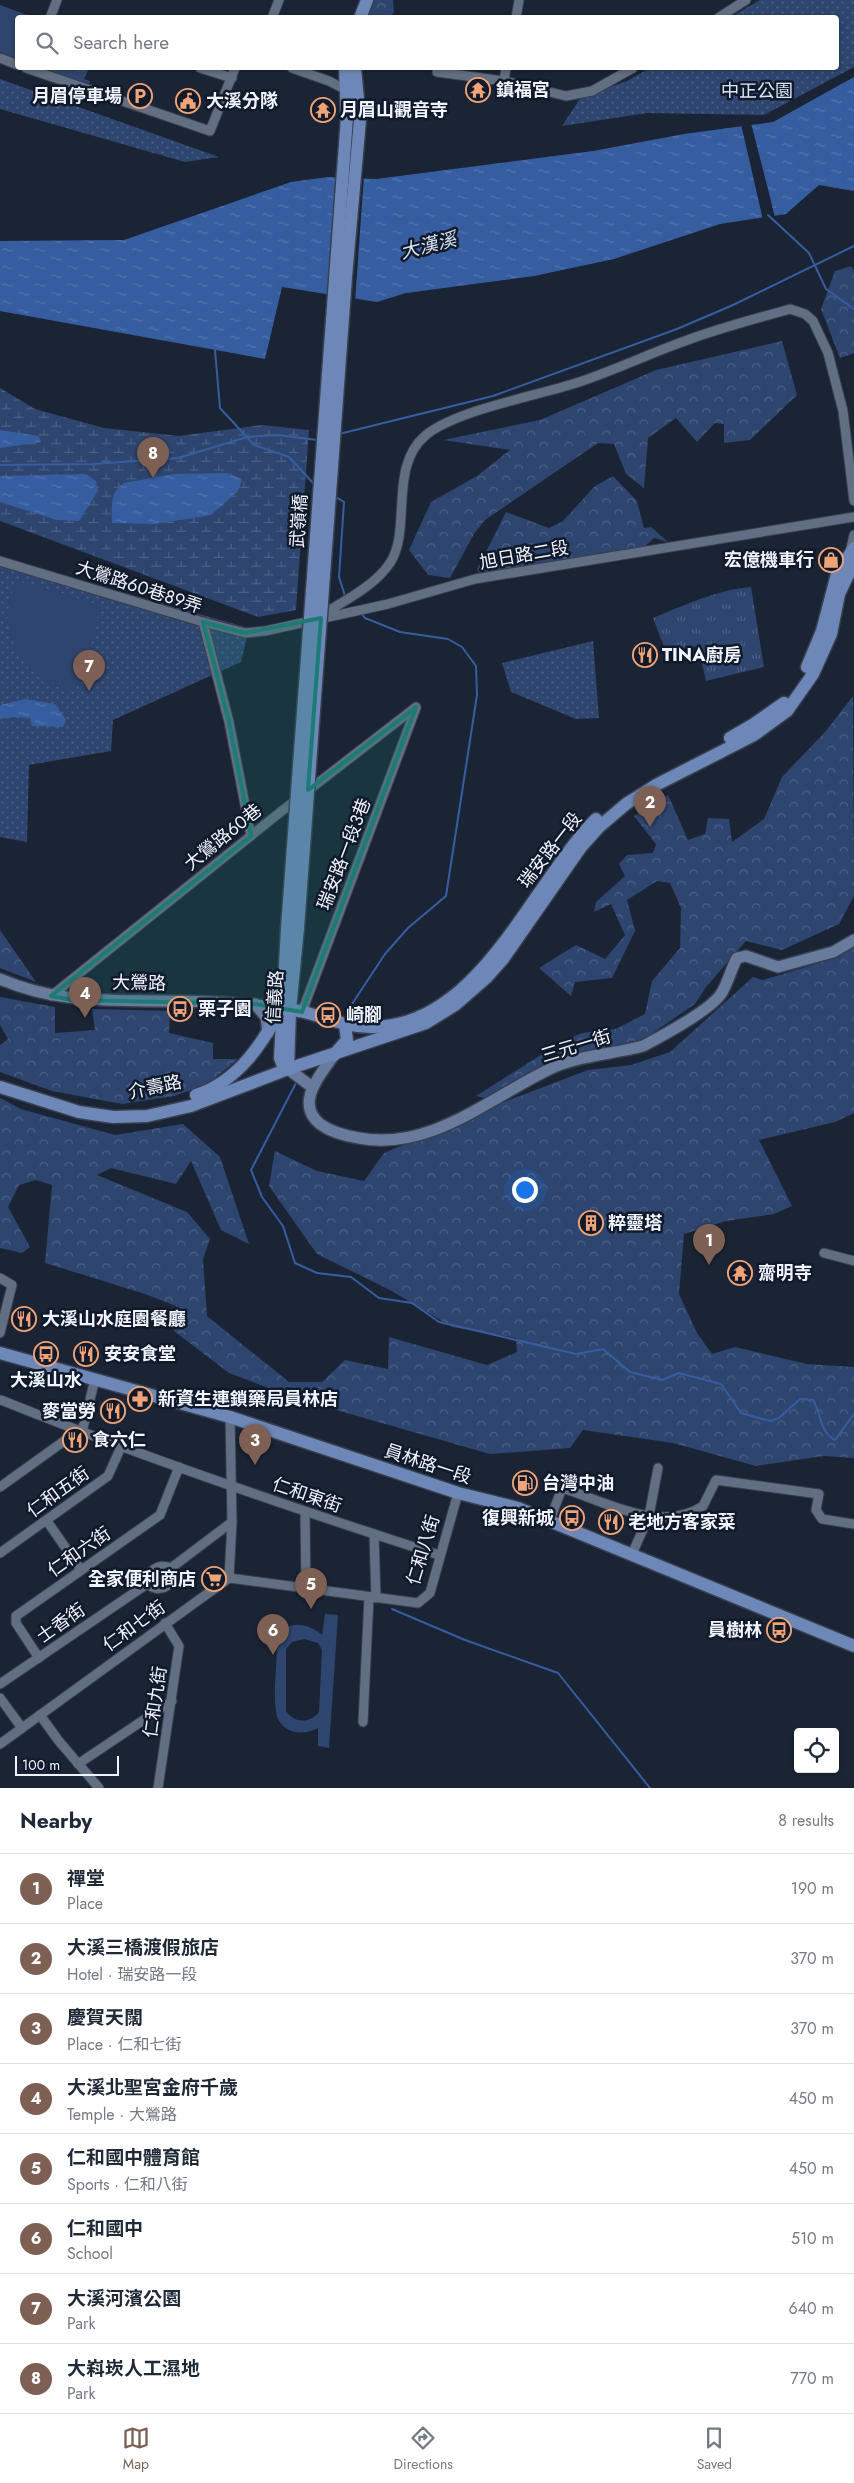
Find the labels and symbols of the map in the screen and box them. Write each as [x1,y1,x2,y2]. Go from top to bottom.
temple icon: 鎮福宮 [465,77,491,103]
place label: 鎮福宮 [496,77,550,103]
park label: 中正公園 [721,78,793,104]
place label: 月眉停車場 [32,83,122,109]
parking icon: 月眉停車場 [127,83,153,109]
public building icon: 大溪分隊 [175,88,201,114]
place label: 大溪分隊 [206,88,278,114]
temple icon: 月眉山觀音寺 [310,97,336,123]
place label: 月眉山觀音寺 [340,97,448,123]
water label: 大漢溪 [397,225,462,265]
pin: 8 [137,437,169,478]
street label: 武嶺橋 [284,493,314,549]
street label: 旭日路二段 [477,534,571,576]
place label: 宏億機車行 [724,547,814,573]
shop icon: 宏億機車行 [818,547,844,573]
street label: 大鶯路60巷89弄 [73,554,205,620]
restaurant icon: TINA廚房 [632,642,658,668]
place label: TINA廚房 [662,642,741,668]
pin: 7 [73,650,105,691]
pin: 2 [634,786,666,827]
street label: 瑞安路一段3巷 [311,794,377,914]
street label: 大鶯路60巷 [179,798,267,876]
street label: 瑞安路一段 [512,807,588,893]
street label: 信義路 [260,969,290,1025]
street label: 大鶯路 [112,970,166,996]
pin: 4 [69,977,101,1018]
bus stop icon: 栗子園 [167,996,193,1022]
place label: 栗子園 [198,996,252,1022]
bus stop icon: 崎腳 [315,1002,341,1028]
place label: 崎腳 [346,1002,382,1028]
street label: 三元一街 [538,1023,614,1069]
street label: 介壽路 [126,1069,184,1105]
your location [512,1177,538,1203]
building icon: 粹靈塔 [578,1210,604,1236]
place label: 粹靈塔 [608,1210,662,1236]
pin: 1 [693,1224,725,1265]
temple icon: 齋明寺 [727,1260,753,1286]
place label: 齋明寺 [758,1260,812,1286]
restaurant icon: 大溪山水庭園餐廳 [11,1306,37,1332]
place label: 大溪山水庭園餐廳 [42,1306,186,1332]
bus stop icon: 大溪山水 [33,1341,59,1367]
restaurant icon: 安安食堂 [73,1341,99,1367]
place label: 安安食堂 [104,1341,176,1367]
place label: 大溪山水 [10,1367,82,1393]
pharmacy icon: 新資生連鎖藥局員林店 [127,1386,153,1412]
place label: 新資生連鎖藥局員林店 [158,1386,338,1412]
place label: 麥當勞 [42,1398,96,1424]
restaurant icon: 麥當勞 [100,1398,126,1424]
pin: 3 [239,1424,271,1465]
restaurant icon: 食六仁 [62,1427,88,1453]
place label: 食六仁 [92,1427,146,1453]
street label: 員林路一段 [381,1438,475,1490]
street label: 仁和五街 [21,1460,95,1524]
fuel station icon: 台灣中油 [512,1470,538,1496]
place label: 台灣中油 [542,1470,614,1496]
street label: 仁和東街 [269,1471,345,1519]
place label: 復興新城 [482,1505,554,1531]
bus stop icon: 復興新城 [559,1505,585,1531]
restaurant icon: 老地方客家菜 [598,1509,624,1535]
place label: 老地方客家菜 [628,1509,736,1535]
street label: 仁和八街 [400,1512,446,1588]
street label: 仁和六街 [42,1521,116,1583]
place label: 全家便利商店 [88,1566,196,1592]
supermarket icon: 全家便利商店 [201,1566,227,1592]
pin: 5 [295,1568,327,1609]
street label: 仁和七街 [97,1594,171,1658]
street label: 士香街 [31,1597,91,1649]
pin: 6 [257,1614,289,1655]
place label: 員樹林 [708,1617,762,1643]
bus stop icon: 員樹林 [766,1617,792,1643]
street label: 仁和九街 [137,1665,173,1739]
scale bar [15,1753,119,1776]

